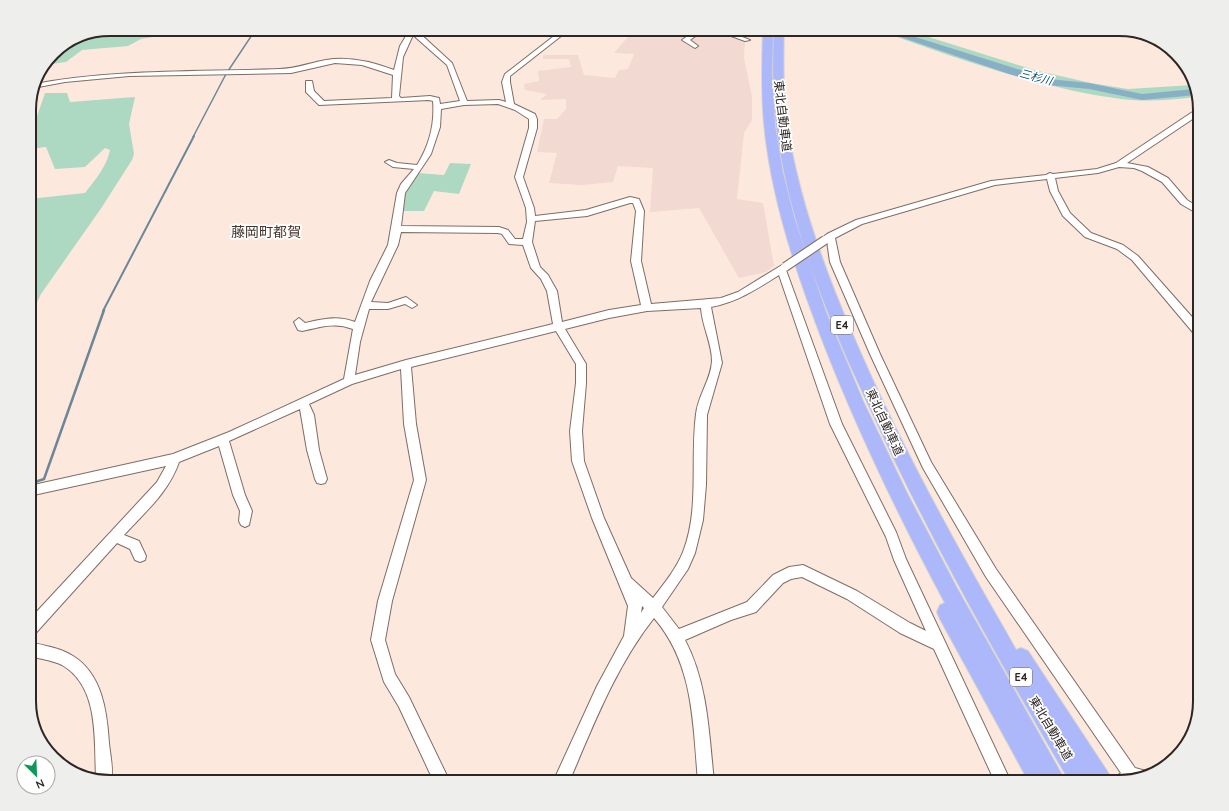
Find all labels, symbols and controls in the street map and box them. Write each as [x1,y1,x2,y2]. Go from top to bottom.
water label: 三杉川 [1018,66,1055,88]
street label: 東北自動車道 [771,79,795,153]
district label: 藤岡町都賀 [231,223,301,241]
road number: E4 [831,316,853,334]
street label: 東北自動車道 [863,386,907,458]
road number: E4 [1010,668,1032,686]
street label: 東北自動車道 [1026,693,1076,763]
north arrow [16,755,56,795]
text: N [34,776,47,792]

